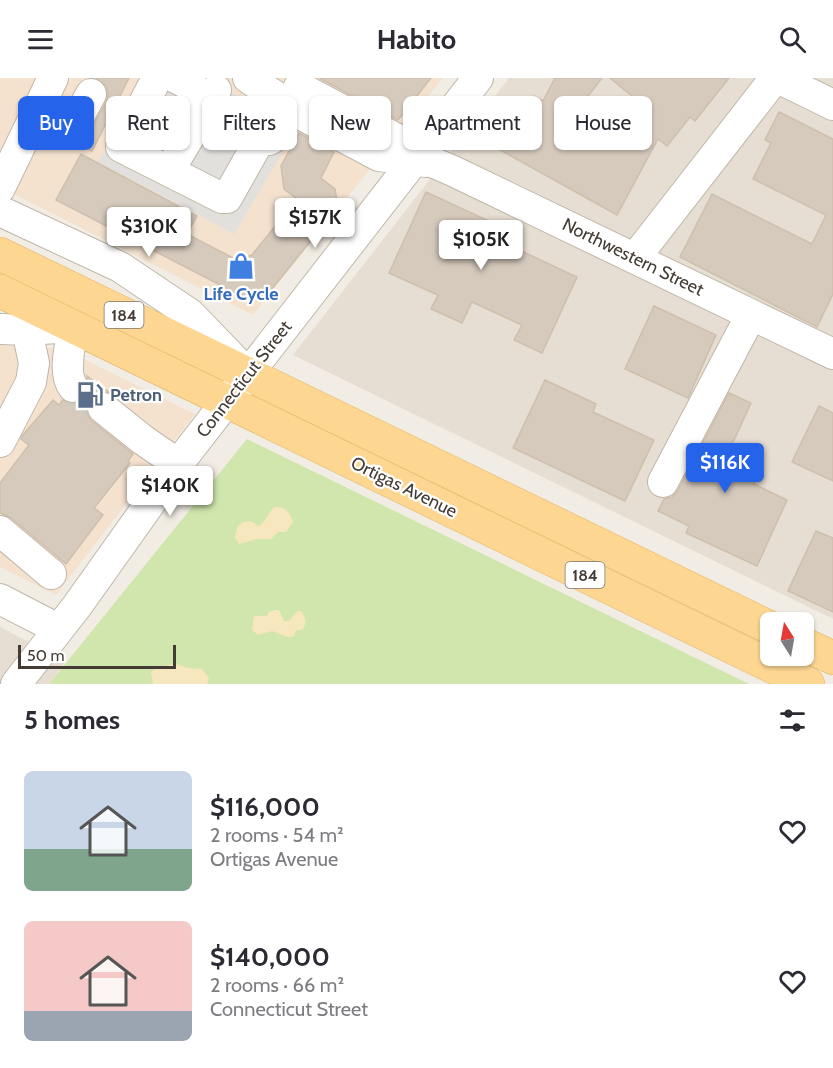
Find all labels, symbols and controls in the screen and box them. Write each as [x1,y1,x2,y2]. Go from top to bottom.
icon: menu [24,23,57,56]
text: Habito [377,23,456,56]
icon: search [776,23,809,56]
chip: Buy [18,96,94,150]
chip: Rent [106,96,190,150]
chip: Filters [202,96,297,150]
chip: New [309,96,391,150]
chip: Apartment [403,96,542,150]
chip: House [554,96,652,150]
pin: $157K [273,198,357,249]
text: $157K [289,205,341,229]
pin: $310K [107,207,191,258]
street label: Northwestern Street [559,213,707,301]
text: $310K [121,214,177,238]
pin: $105K [439,220,523,271]
text: $105K [453,227,509,251]
shop icon: Life Cycle [226,251,256,281]
place label: Life Cycle [203,283,279,305]
road number: 184 [104,302,144,328]
street label: Connecticut Street [192,316,296,442]
fuel station icon: Petron [75,380,105,410]
place label: Petron [110,384,162,406]
pin: $116K [683,443,767,494]
text: $116K [700,450,750,474]
street label: Ortigas Avenue [347,452,461,522]
pin: $140K [128,466,212,517]
text: $140K [141,473,199,497]
road number: 184 [566,562,604,588]
north arrow [760,612,814,666]
map controls [760,612,814,666]
scale bar [18,642,176,670]
text: 50 m [27,646,64,665]
text: 5 homes [24,704,120,736]
icon: filters [776,704,809,737]
text: $116,000 [210,791,320,823]
icon: home [72,795,144,867]
icon: heart [776,815,809,848]
text: 2 rooms · 54 m² [210,823,344,847]
text: Ortigas Avenue [210,847,338,871]
text: $140,000 [210,941,330,973]
icon: home [72,945,144,1017]
icon: heart [776,965,809,998]
text: 2 rooms · 66 m² [210,973,344,997]
text: Connecticut Street [210,997,368,1021]

